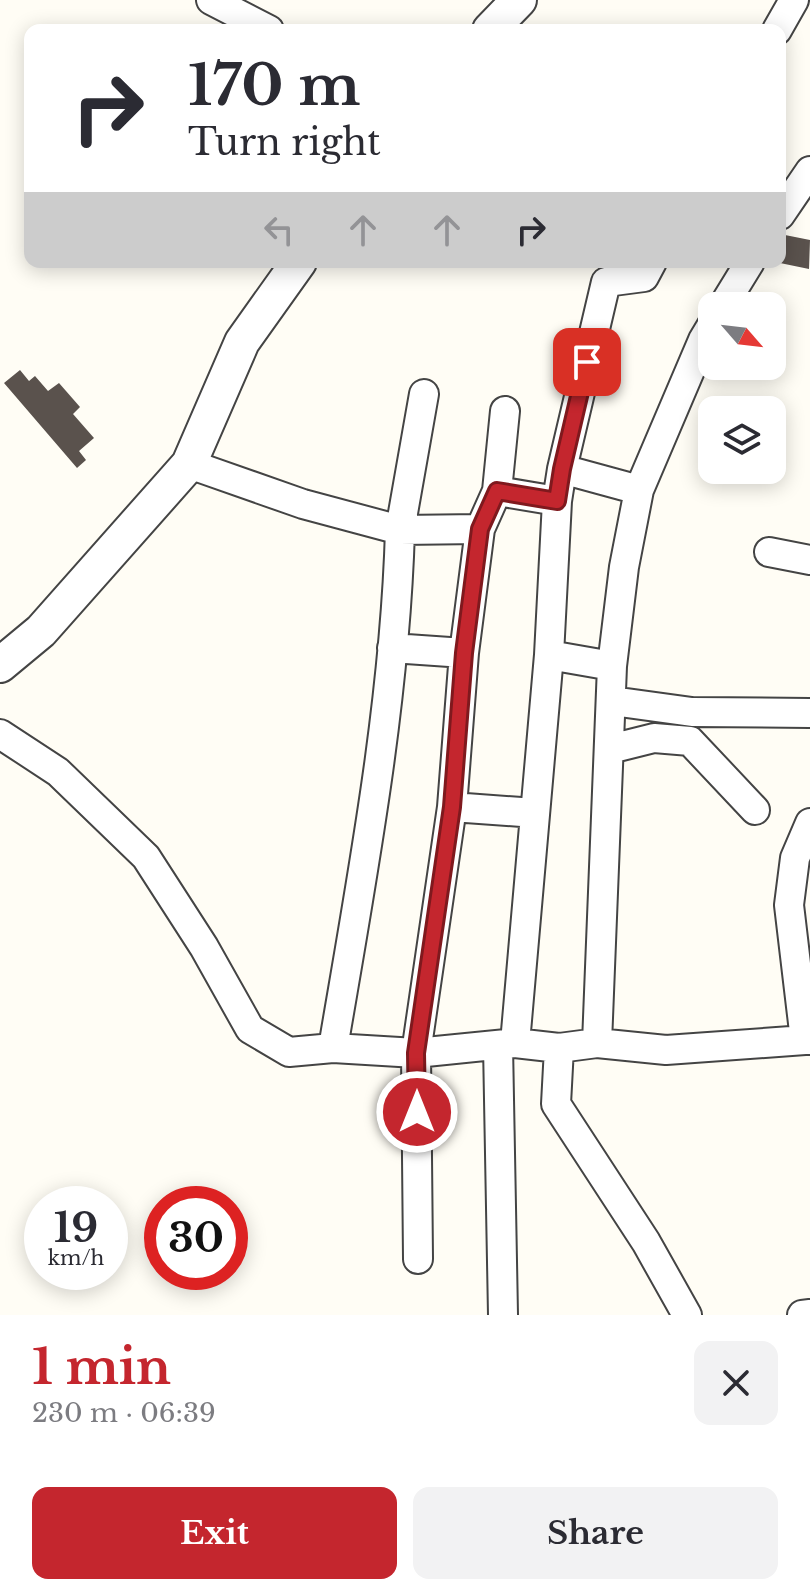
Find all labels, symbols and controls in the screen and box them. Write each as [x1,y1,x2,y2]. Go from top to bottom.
text: 170 m [188,51,360,120]
icon: right [56,56,160,160]
text: Turn right [188,120,381,165]
icon: left [257,208,301,252]
icon: ahead [341,208,385,252]
icon: ahead [425,208,469,252]
icon: right [509,208,553,252]
north arrow [698,292,786,380]
map controls [698,292,786,484]
pin [553,328,621,396]
icon: arrive [565,340,609,384]
button: layers [698,396,786,484]
position arrow [375,1070,459,1154]
speed limit sign: 30 [144,1186,248,1290]
text: 19 [54,1203,98,1253]
text: km/h [48,1246,104,1270]
text: 1 min [32,1337,171,1397]
button: close [694,1341,778,1425]
text: 230 m · 06:39 [32,1397,216,1429]
button: Exit [32,1487,397,1579]
button: Share [413,1487,778,1579]

